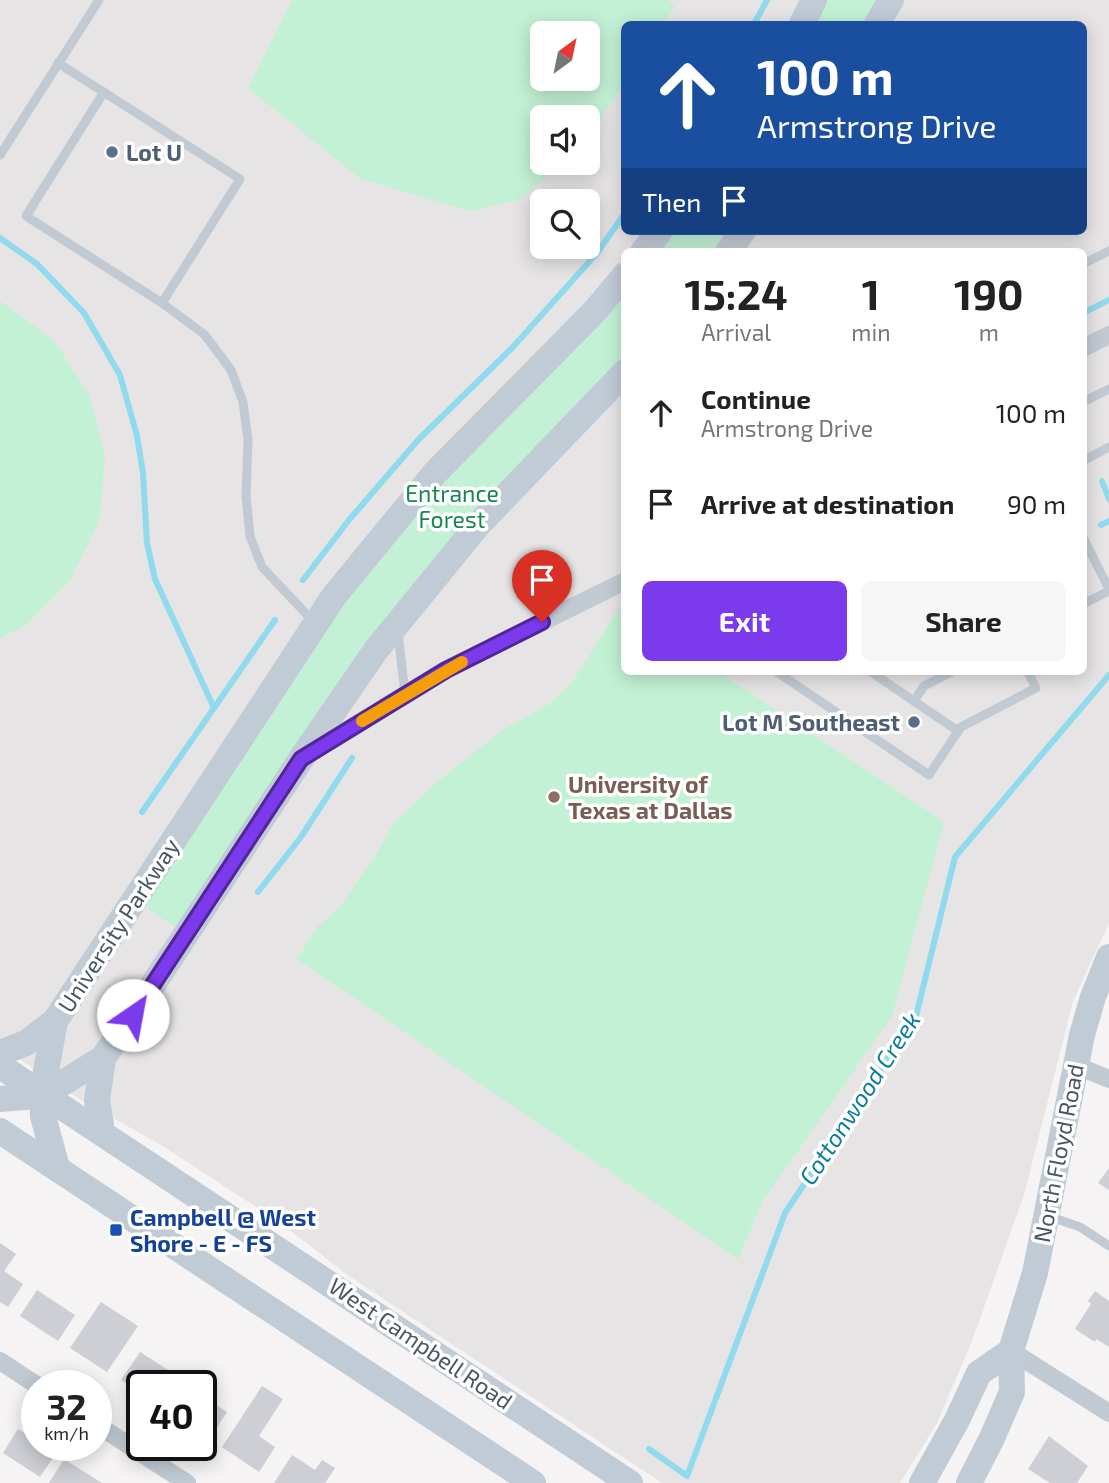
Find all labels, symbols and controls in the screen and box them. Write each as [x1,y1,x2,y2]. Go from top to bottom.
north arrow [530,21,600,91]
map controls [530,21,600,259]
text: 100 m [757,46,894,105]
icon: ahead [642,49,733,140]
button: sound [530,105,600,175]
text: Armstrong Drive [757,106,996,144]
place label: Lot U [126,138,182,166]
marker: Lot U [104,144,120,160]
icon: arrive [715,182,753,220]
text: Then [642,186,701,217]
button: search [530,189,600,259]
text: 15:24 [685,268,788,318]
text: 1 [862,268,880,318]
text: 190 [954,268,1023,318]
text: Arrival [701,318,771,346]
text: min [851,318,891,346]
text: m [979,318,999,346]
text: Continue [701,383,811,414]
icon: ahead [642,394,680,432]
text: 100 m [996,397,1066,428]
text: Armstrong Drive [701,414,873,442]
park label: Entrance Forest [405,479,499,533]
icon: arrive [642,485,680,523]
text: Arrive at destination [701,488,954,519]
text: 90 m [1007,488,1066,519]
pin [512,550,572,622]
icon: arrive [523,561,561,599]
button: Exit [642,581,847,661]
button: Share [861,581,1066,661]
place label: Lot M Southeast [722,708,900,736]
marker: Lot M Southeast [906,714,922,730]
place label: University of Texas at Dallas [568,770,733,824]
marker: University of Texas at Dallas [546,789,562,805]
street label: University Parkway [51,833,185,1017]
position arrow [96,978,170,1052]
water label: Cottonwood Creek [792,1006,926,1190]
street label: North Floyd Road [1027,1061,1089,1245]
place label: Campbell @ West Shore - E - FS [130,1203,316,1257]
marker: Campbell @ West Shore - E - FS [108,1222,124,1238]
street label: West Campbell Road [324,1271,518,1415]
speed limit sign: 40 [126,1370,217,1461]
text: 32 [46,1385,87,1427]
text: km/h [44,1422,89,1444]

